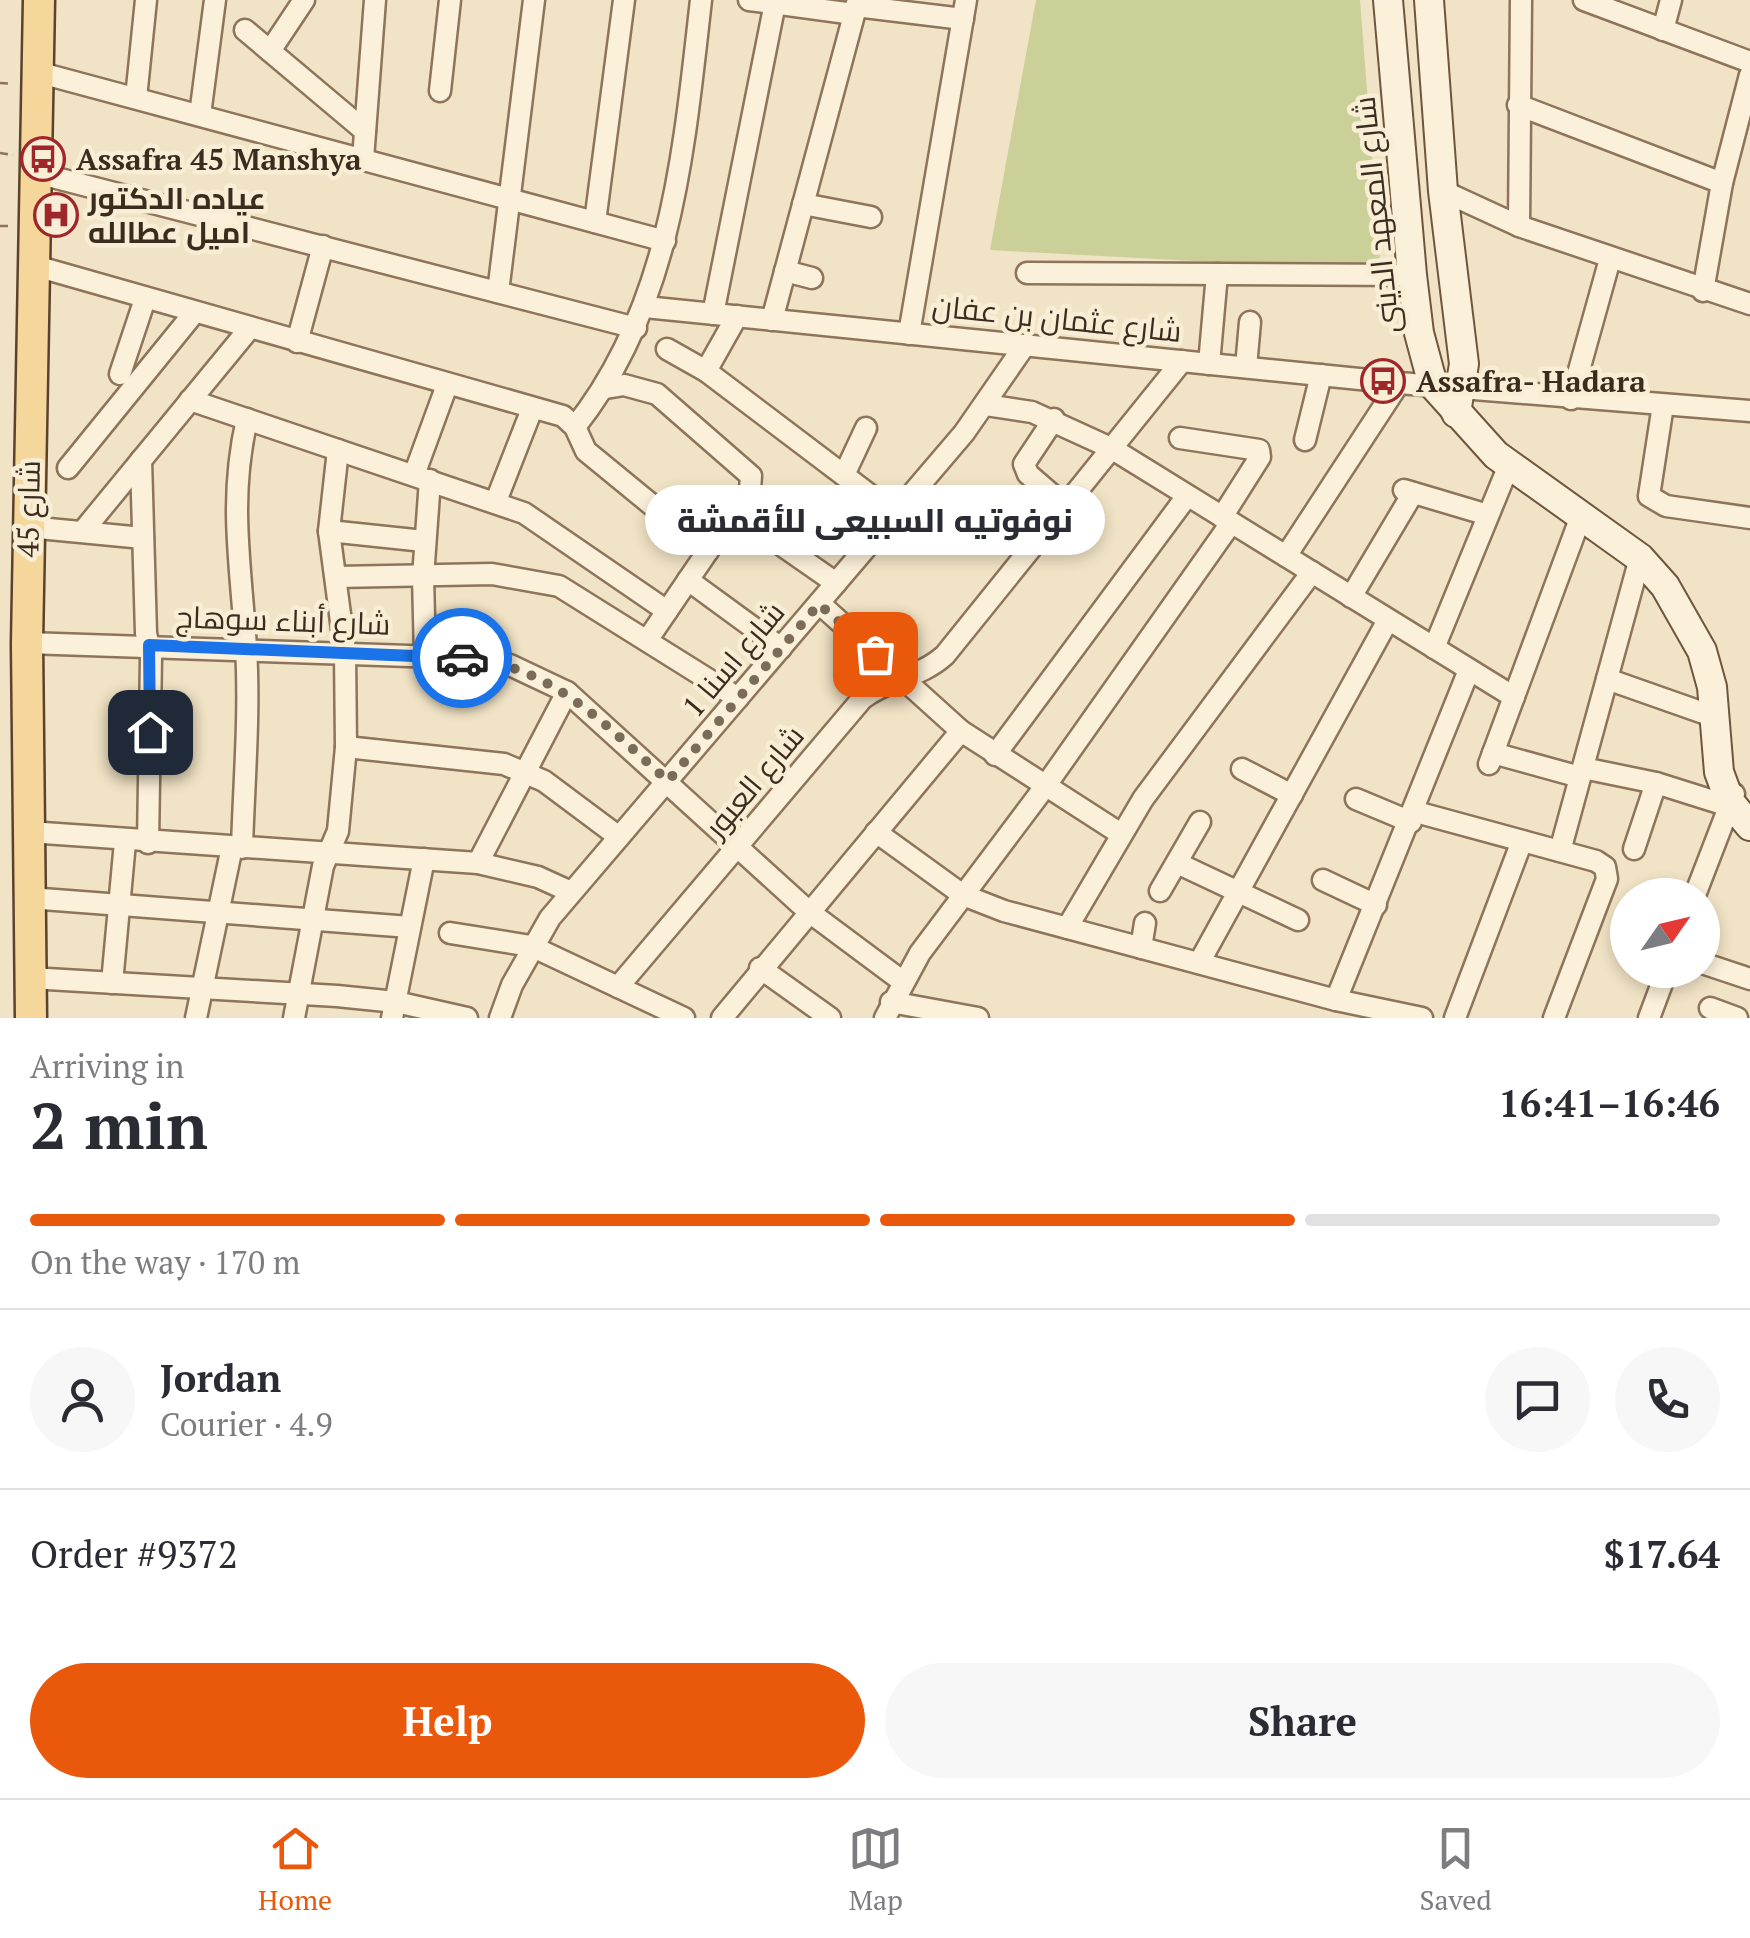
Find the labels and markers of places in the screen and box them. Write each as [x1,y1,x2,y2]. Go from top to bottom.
bus stop icon: Assafra 45 Manshya [20,136,66,182]
place label: Assafra 45 Manshya [76,139,362,179]
place label: عياده الدكتور اميل عطالله [87,178,266,252]
hospital icon: عياده الدكتور اميل عطالله [33,192,79,238]
bus stop icon: Assafra- Hadara [1360,358,1406,404]
place label: Assafra- Hadara [1416,361,1646,401]
callout: نوفوتيه السبيعى للأقمشة [645,484,1105,554]
pin [833,612,918,697]
pin [108,690,193,775]

